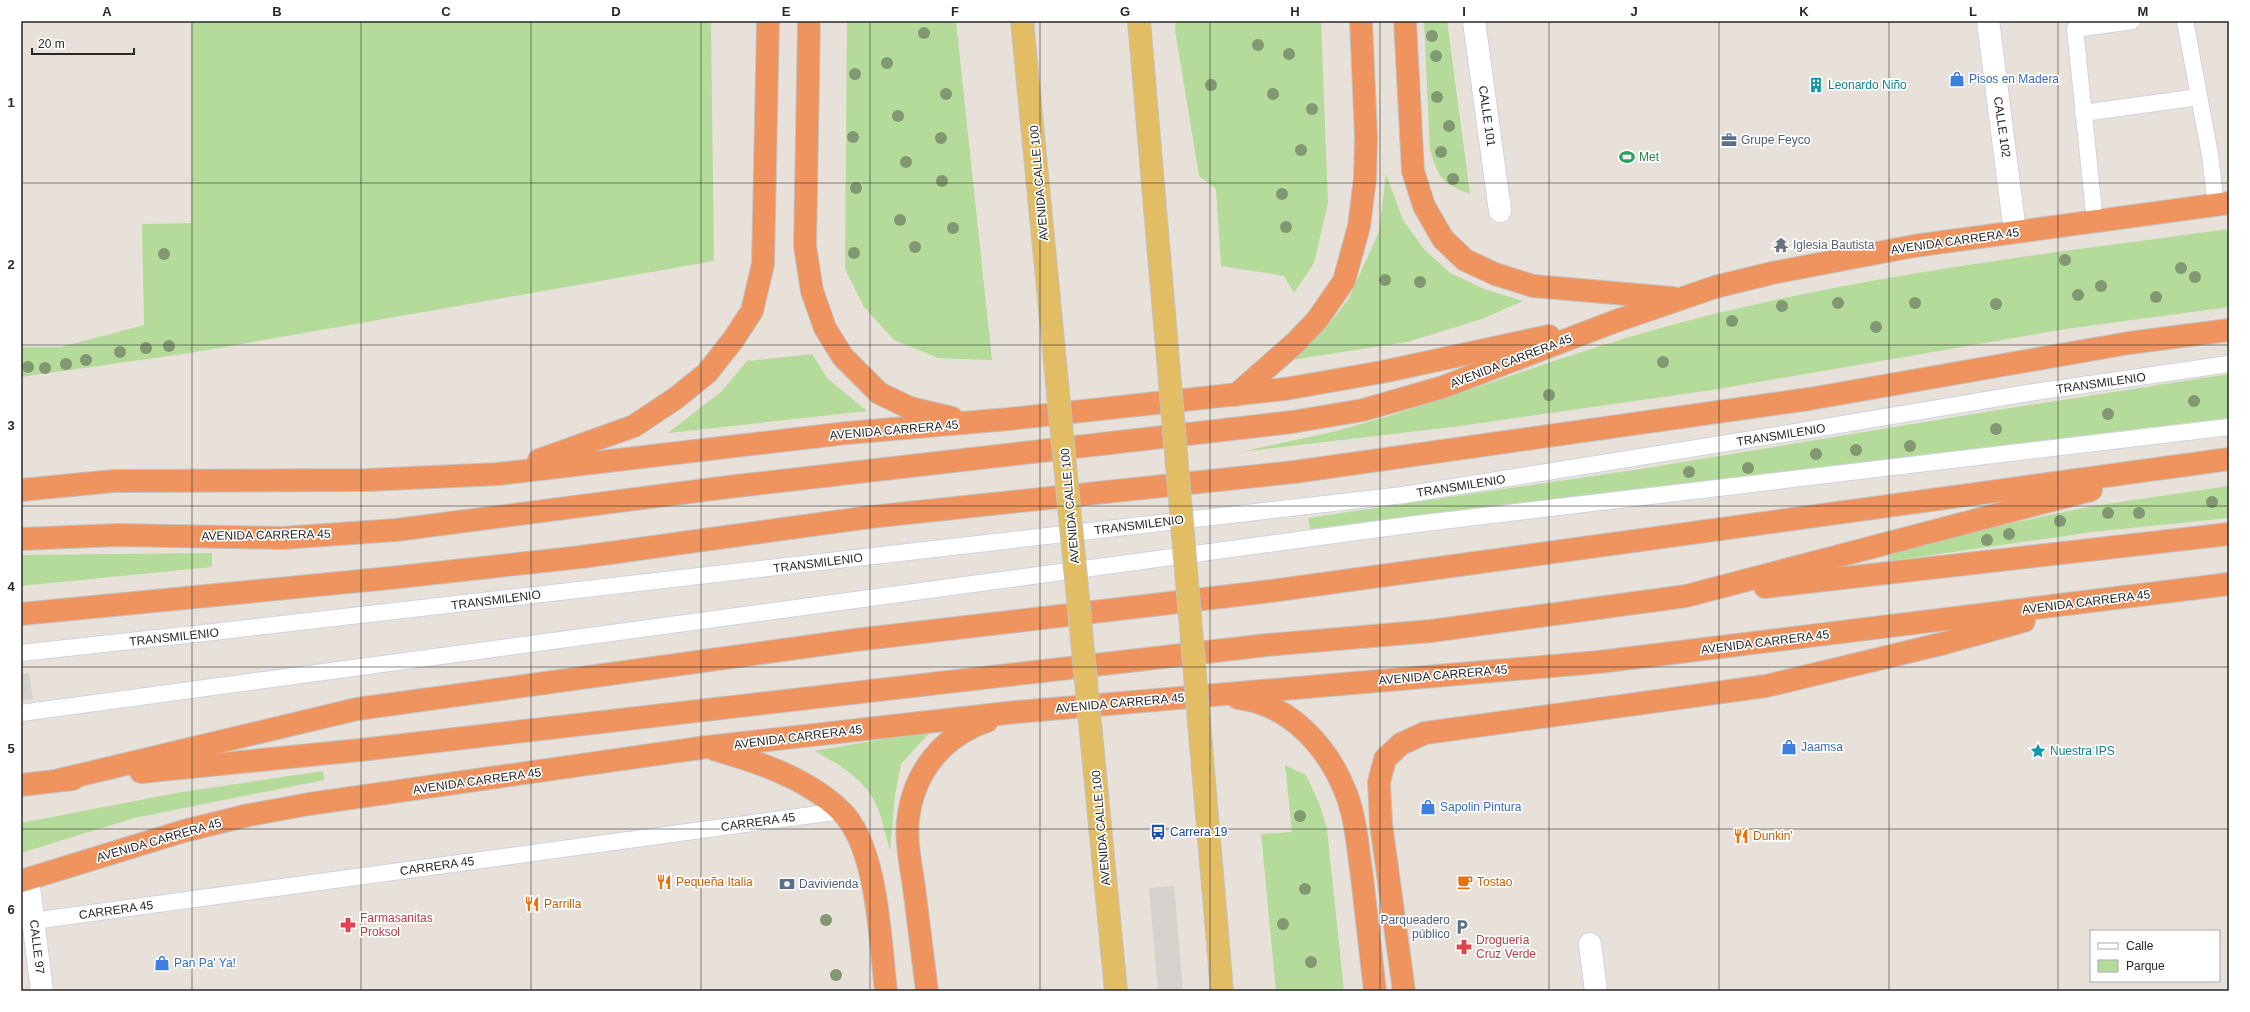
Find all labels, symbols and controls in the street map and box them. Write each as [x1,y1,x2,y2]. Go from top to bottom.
text: A [102,4,112,19]
text: B [272,4,282,19]
text: C [441,4,451,19]
text: D [611,4,621,19]
text: E [782,4,791,19]
text: F [951,4,959,19]
text: G [1120,4,1130,19]
text: H [1290,4,1300,19]
text: I [1462,4,1466,19]
text: J [1630,4,1638,19]
text: K [1799,4,1809,19]
text: L [1969,4,1977,19]
text: M [2138,4,2148,19]
scale bar [32,30,134,56]
text: 20 m [38,37,65,51]
shop icon: Pisos en Madera [1948,70,1966,88]
place label: Pisos en Madera [1969,72,2059,86]
building icon: Leonardo Niño [1807,76,1825,94]
place label: Leonardo Niño [1828,78,1907,92]
street label: CALLE 101 [1476,85,1498,148]
text: 1 [7,95,15,110]
street label: CALLE 102 [1991,96,2013,159]
street label: AVENIDA CALLE 100 [1027,124,1051,241]
office icon: Grupe Feyco [1720,131,1738,149]
place label: Grupe Feyco [1741,133,1811,147]
sports icon: Met [1618,148,1636,166]
place label: Met [1639,150,1660,164]
street label: AVENIDA CARRERA 45 [1890,225,2020,257]
temple icon: Iglesia Bautista [1772,236,1790,254]
place label: Iglesia Bautista [1793,238,1875,252]
text: 2 [7,257,15,272]
street label: AVENIDA CARRERA 45 [1448,331,1574,391]
street label: TRANSMILENIO [2055,370,2147,396]
street label: AVENIDA CARRERA 45 [829,417,959,443]
text: 3 [7,418,15,433]
street label: TRANSMILENIO [1735,421,1827,449]
street label: AVENIDA CALLE 100 [1058,447,1082,564]
street label: TRANSMILENIO [1415,472,1507,500]
street label: TRANSMILENIO [1093,513,1185,537]
street label: AVENIDA CARRERA 45 [201,527,331,543]
street label: TRANSMILENIO [772,551,864,575]
text: 4 [7,579,15,594]
street label: AVENIDA CARRERA 45 [2021,587,2151,617]
street label: TRANSMILENIO [450,588,542,612]
street label: TRANSMILENIO [129,625,219,649]
street label: AVENIDA CARRERA 45 [1700,627,1830,657]
street label: AVENIDA CARRERA 45 [1378,662,1508,688]
street label: AVENIDA CARRERA 45 [1055,690,1185,716]
street label: AVENIDA CARRERA 45 [733,722,863,752]
shop icon: Jaamsa [1780,738,1798,756]
place label: Jaamsa [1801,740,1843,754]
text: 5 [7,741,15,756]
place icon: Nuestra IPS [2029,742,2047,760]
place label: Nuestra IPS [2050,744,2115,758]
street label: AVENIDA CARRERA 45 [412,765,542,797]
street label: AVENIDA CALLE 100 [1089,769,1113,886]
shop icon: Sapolin Pintura [1419,798,1437,816]
place label: Sapolin Pintura [1440,800,1522,814]
street label: CARRERA 45 [720,810,796,834]
street label: AVENIDA CARRERA 45 [95,815,223,865]
bus stop icon: Carrera 19 [1149,823,1167,841]
place label: Carrera 19 [1170,825,1228,839]
restaurant icon: Dunkin' [1732,827,1750,845]
place label: Dunkin' [1753,829,1793,843]
street label: CARRERA 45 [399,854,475,878]
restaurant icon: Pequeña Italia [655,873,673,891]
cafe icon: Tostao [1456,873,1474,891]
place label: Pequeña Italia [676,875,753,889]
bank icon: Davivienda [778,875,796,893]
place label: Tostao [1477,875,1513,889]
place label: Davivienda [799,877,859,891]
restaurant icon: Parrilla [523,895,541,913]
place label: Parrilla [544,897,582,911]
street label: CARRERA 45 [78,898,154,922]
text: 6 [7,902,15,917]
place label: Farmasanitas Proksol [360,911,433,939]
place label: Parqueadero público [1381,913,1450,941]
pharmacy icon: Farmasanitas Proksol [339,916,357,934]
parking icon: Parqueadero público [1453,918,1471,936]
street label: CALLE 97 [27,919,47,975]
legend [2090,930,2220,982]
place label: Droguería Cruz Verde [1476,933,1536,961]
pharmacy icon: Droguería Cruz Verde [1455,938,1473,956]
text: Calle [2126,939,2154,953]
shop icon: Pan Pa' Ya! [153,954,171,972]
place label: Pan Pa' Ya! [174,956,236,970]
text: Parque [2126,959,2165,973]

